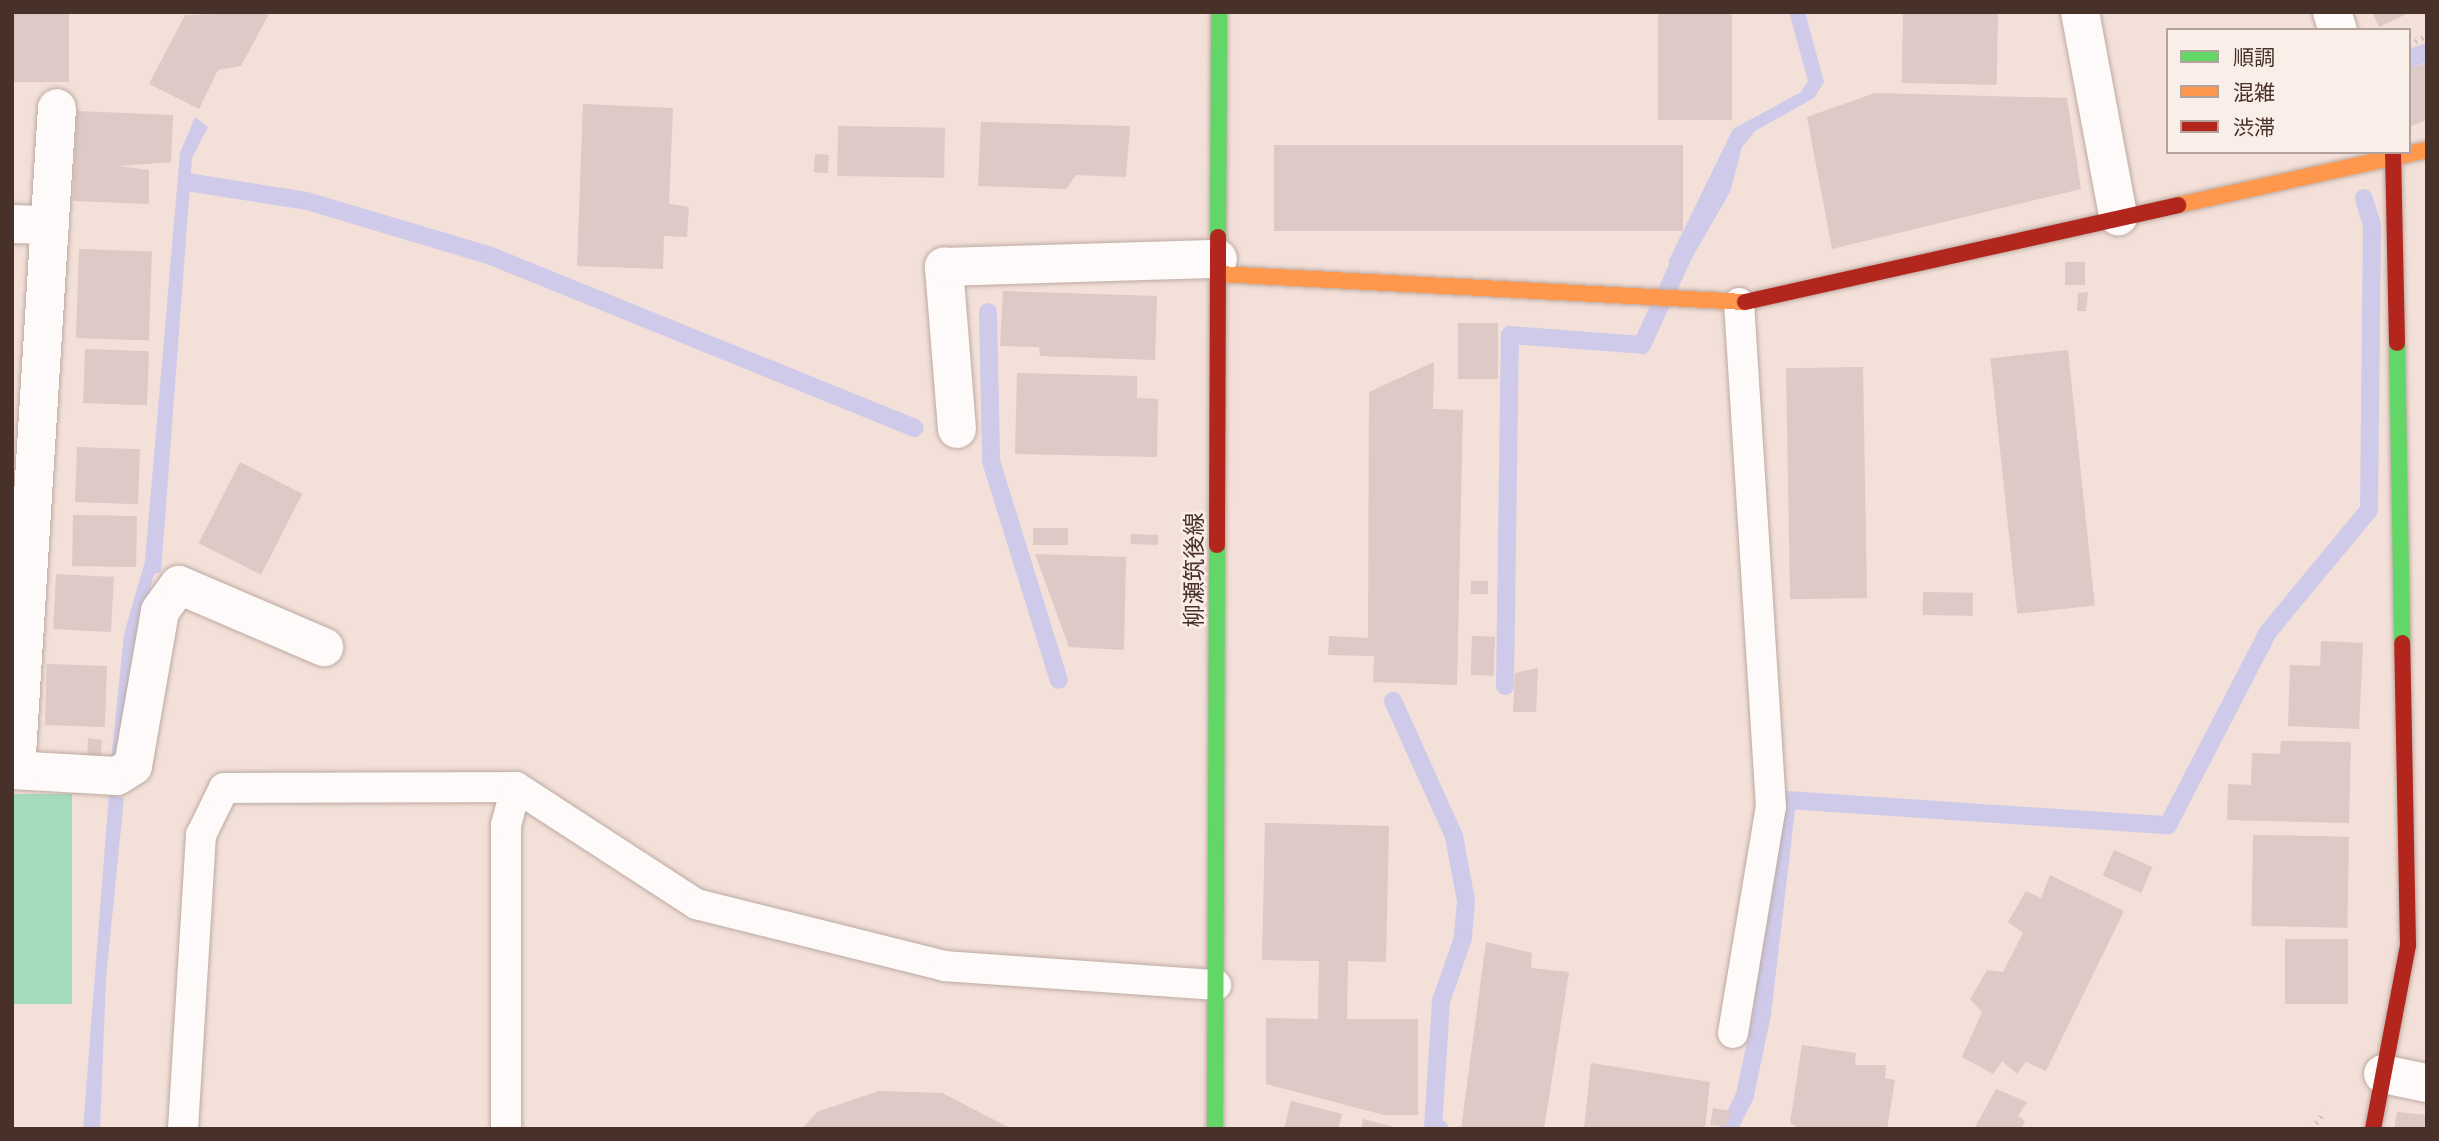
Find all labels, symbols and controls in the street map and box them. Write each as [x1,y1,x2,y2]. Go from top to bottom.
legend [2166,28,2411,154]
text: 順調 [2233,43,2275,73]
text: 混雑 [2233,78,2275,108]
text: 渋滞 [2233,113,2275,143]
street label: 柳瀬筑後線 [1181,513,1209,627]

